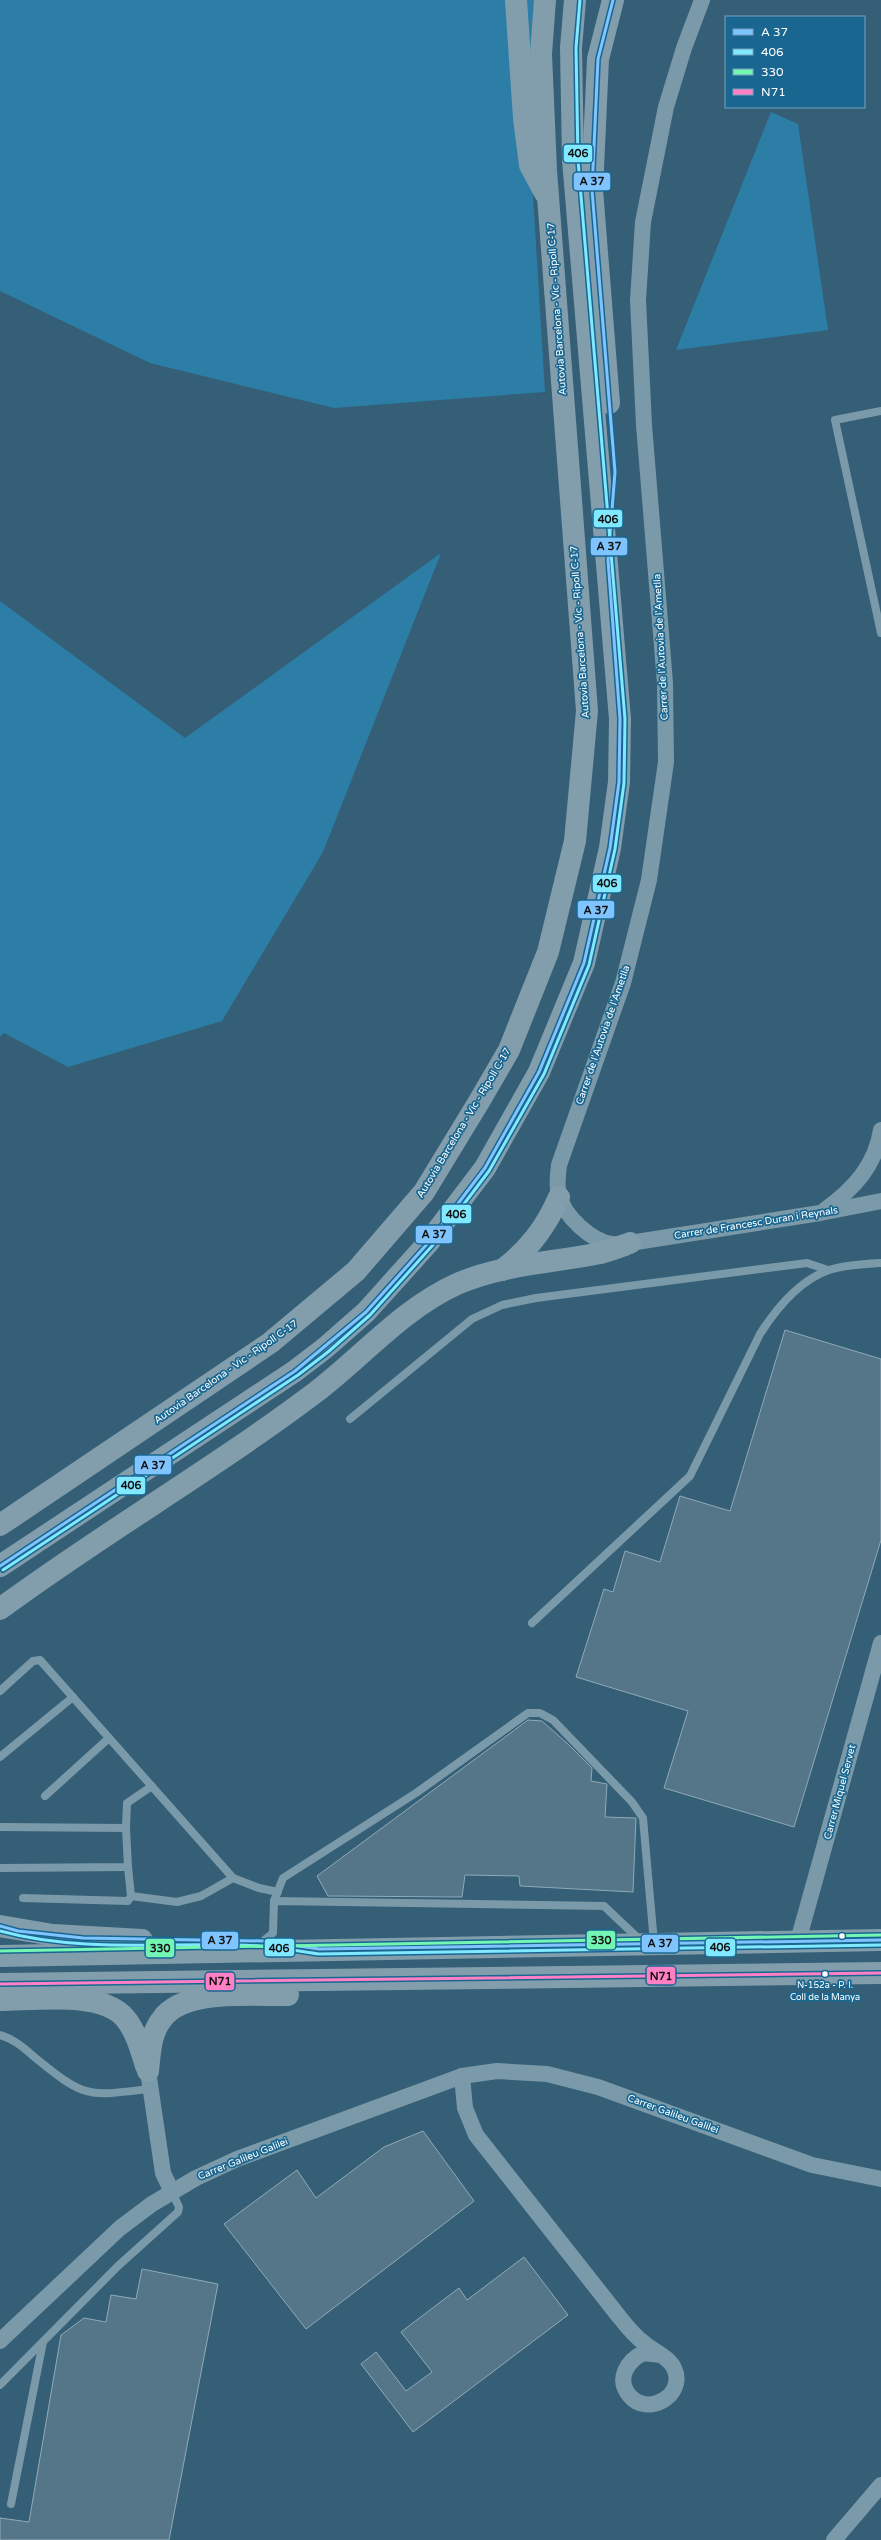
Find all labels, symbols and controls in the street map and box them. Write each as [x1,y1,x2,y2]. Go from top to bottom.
legend [725,16,865,108]
text: A 37 [761,25,788,39]
text: 406 [761,45,784,59]
text: 330 [761,65,784,79]
text: N71 [761,85,786,99]
line badge: 406 [563,144,593,163]
text: 406 [568,147,588,160]
line badge: A 37 [573,172,611,191]
text: A 37 [580,175,605,188]
street label: Autovia Barcelona - Vic - Ripoll C-17 [545,222,569,396]
line badge: 406 [593,509,623,528]
text: 406 [598,513,618,526]
line badge: A 37 [590,537,628,556]
text: A 37 [597,540,622,553]
street label: Autovia Barcelona - Vic - Ripoll C-17 [568,545,592,719]
street label: Carrer de l'Autovia de l'Ametlla [651,573,671,721]
line badge: 406 [592,874,622,893]
text: 406 [597,877,617,890]
line badge: A 37 [577,900,615,919]
text: A 37 [584,904,609,917]
street label: Carrer de l'Autovia de l'Ametlla [573,964,633,1106]
street label: Autovia Barcelona - Vic - Ripoll C-17 [414,1046,514,1200]
line badge: 406 [441,1204,472,1224]
street label: Carrer de Francesc Duran i Reynals [673,1204,839,1242]
text: 406 [446,1208,466,1221]
line badge: A 37 [415,1225,453,1244]
text: A 37 [422,1228,447,1241]
street label: Autovia Barcelona - Vic - Ripoll C-17 [152,1318,300,1426]
line badge: A 37 [134,1455,172,1475]
text: A 37 [141,1459,166,1472]
line badge: 406 [116,1476,146,1495]
text: 406 [121,1479,141,1492]
street label: Carrer Miquel Servet [822,1743,858,1841]
line badge: 330 [586,1930,616,1950]
line badge: A 37 [201,1931,239,1950]
unlabelled marker [837,1931,847,1941]
text: A 37 [208,1934,233,1947]
text: 330 [591,1934,611,1947]
line badge: A 37 [641,1934,679,1953]
text: A 37 [648,1937,673,1950]
line badge: 330 [145,1938,175,1958]
line badge: 406 [264,1938,295,1957]
line badge: 406 [705,1938,736,1957]
text: 406 [710,1941,730,1954]
text: 330 [150,1942,170,1955]
text: 406 [269,1942,289,1955]
line badge: N71 [646,1966,676,1985]
marker: N-152a - P. I. Coll de la Manya [820,1969,830,1979]
text: N71 [650,1970,672,1983]
line badge: N71 [205,1972,235,1991]
text: N71 [209,1975,231,1988]
place label: N-152a - P. I. Coll de la Manya [790,1980,860,2003]
street label: Carrer Galileu Galilei [626,2092,720,2136]
street label: Carrer Galileu Galilei [196,2135,290,2183]

